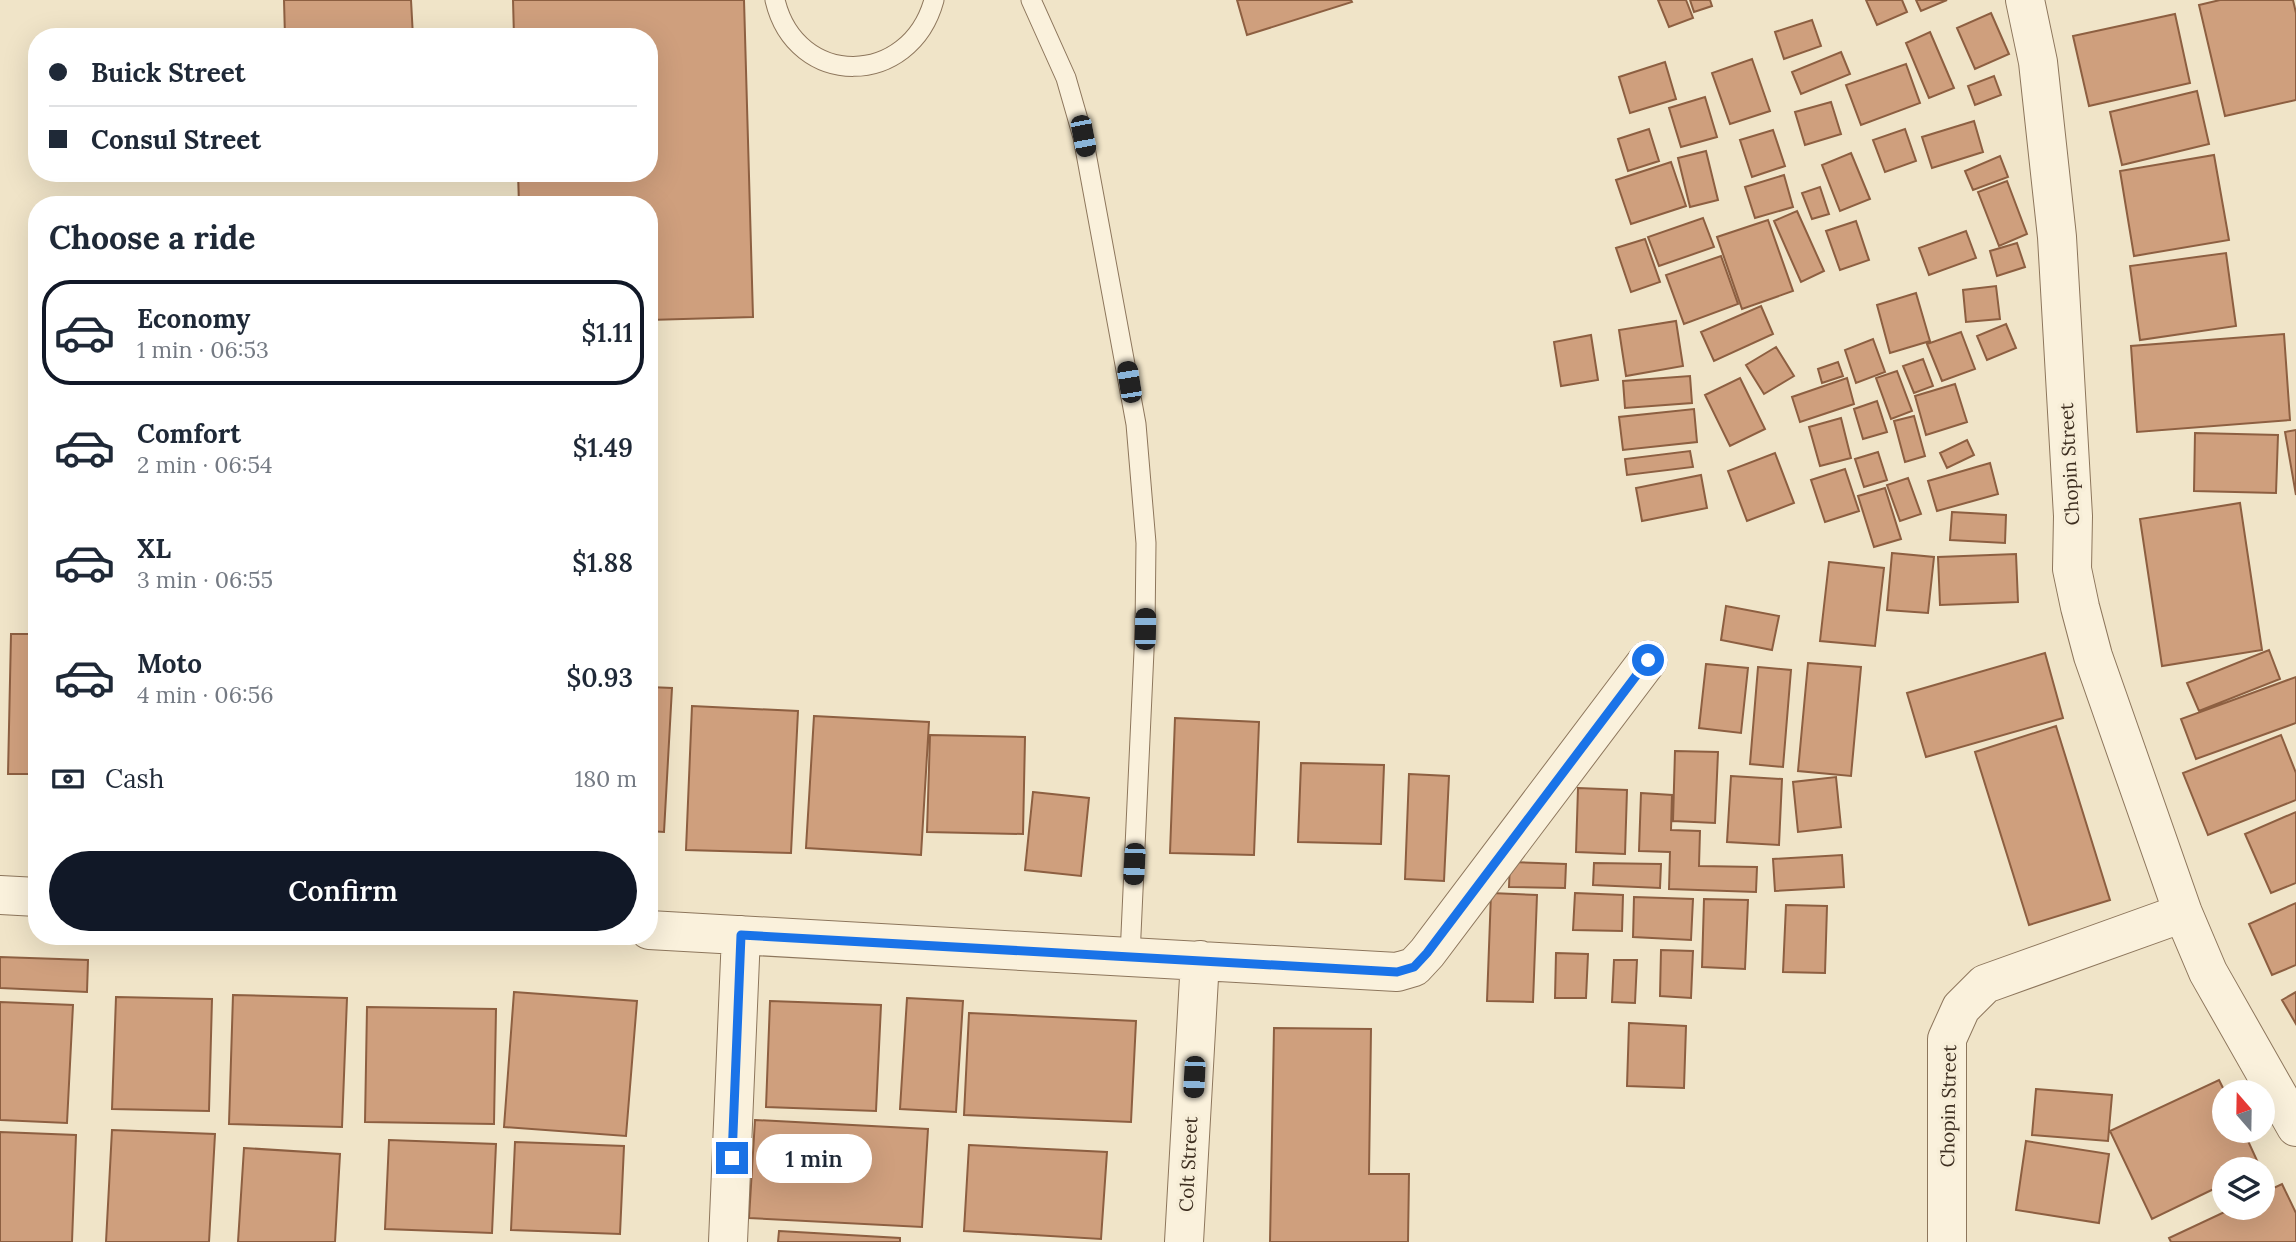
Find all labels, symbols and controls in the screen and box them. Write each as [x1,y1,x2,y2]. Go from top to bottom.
text: Buick Street [91,56,245,89]
car [1069,113,1098,159]
text: Consul Street [91,123,261,156]
text: Choose a ride [49,217,256,258]
icon: car [53,301,116,364]
text: Economy [137,302,250,335]
text: $1.11 [581,316,633,349]
text: 1 min · 06:53 [137,335,269,364]
car [1116,360,1143,404]
street label: Chopin Street [2054,401,2084,526]
icon: car [53,416,116,479]
text: Comfort [137,417,241,450]
text: $1.49 [573,431,633,464]
text: 2 min · 06:54 [137,450,273,479]
icon: car [53,531,116,594]
text: XL [137,532,171,565]
text: $1.88 [572,546,633,579]
text: 3 min · 06:55 [137,565,273,594]
car [1135,608,1156,650]
route start [1632,644,1664,676]
icon: car [53,646,116,709]
text: Moto [137,647,202,680]
text: $0.93 [567,661,633,694]
text: 4 min · 06:56 [137,680,274,709]
icon: cash [49,760,87,798]
text: Cash [105,762,164,795]
text: 180 m [575,764,637,793]
car [1123,842,1146,886]
button: Confirm [49,851,637,931]
street label: Chopin Street [1935,1044,1961,1168]
car [1183,1055,1206,1099]
north arrow [2212,1080,2275,1143]
map controls [2212,1080,2275,1220]
street label: Colt Street [1174,1115,1203,1212]
callout: 1 min [756,1134,872,1182]
route end [716,1142,748,1174]
text: 1 min [785,1144,843,1173]
button: layers [2212,1157,2275,1220]

